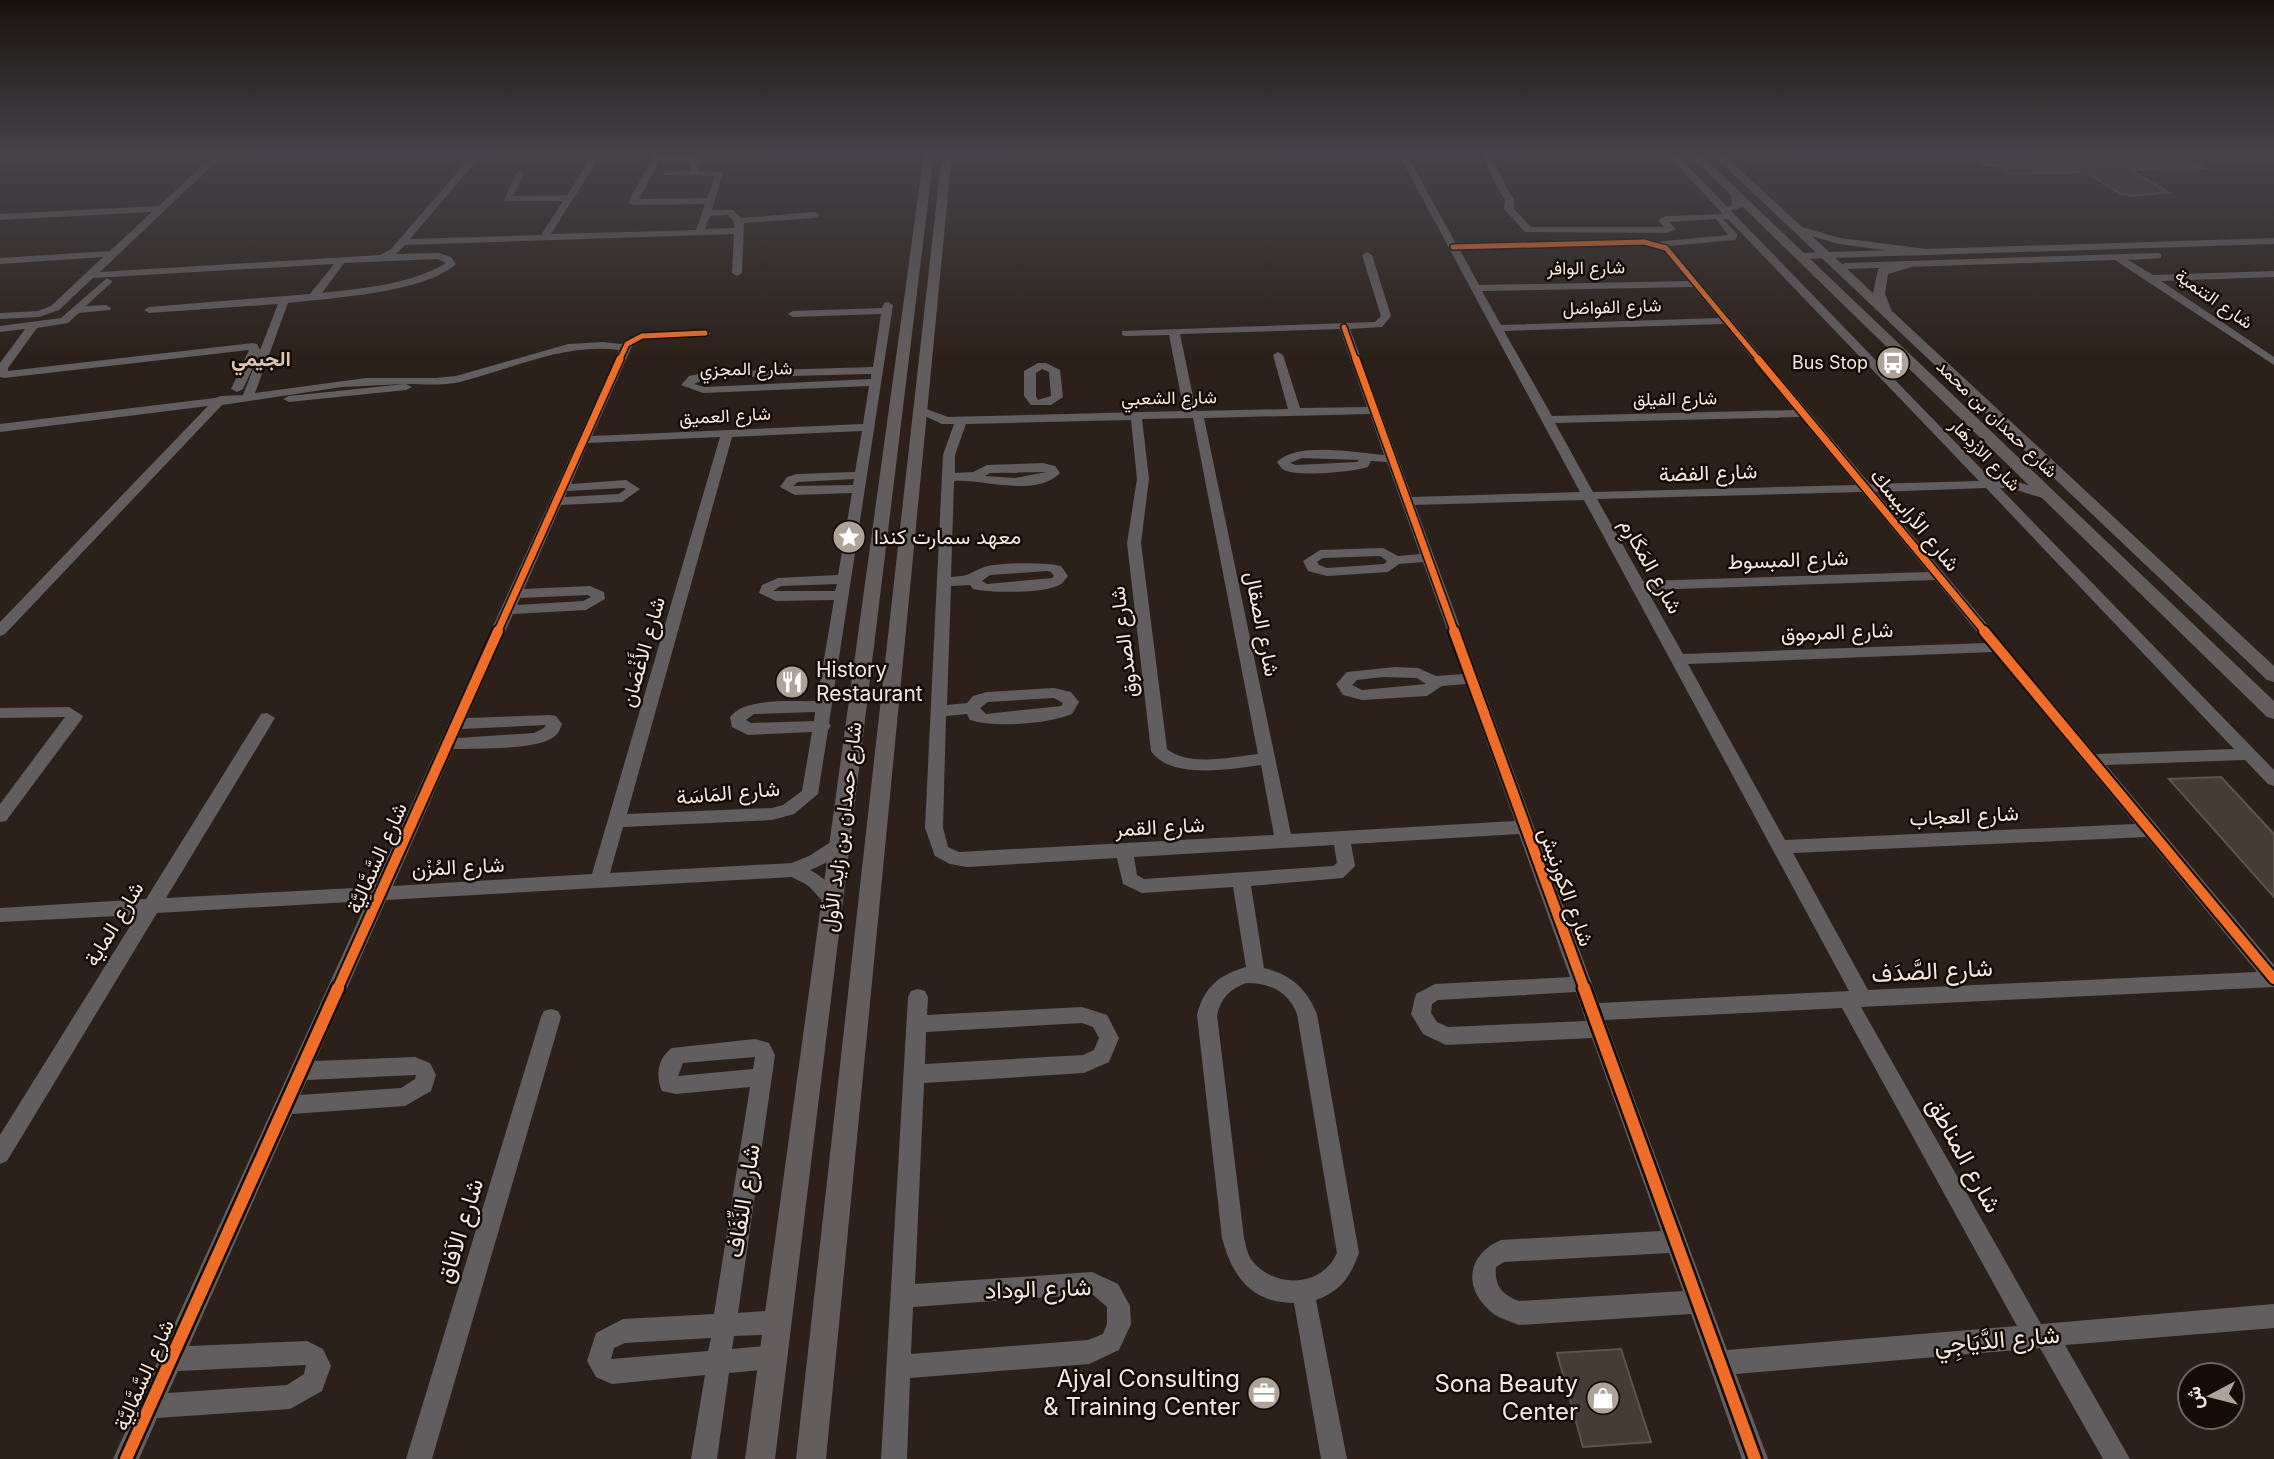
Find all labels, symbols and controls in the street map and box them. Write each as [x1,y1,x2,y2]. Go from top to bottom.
street label: شارع الوافر [1546,256,1625,281]
street label: شارع التنمية [2170,264,2257,335]
street label: شارع الفواضل [1562,294,1662,321]
bus stop icon: Bus Stop [1874,344,1912,382]
district label: الجيمي [231,346,291,376]
place label: Bus Stop [1792,352,1868,373]
street label: شارع حمدان بن محمد [1931,356,2062,483]
street label: شارع المجزي [699,357,793,385]
street label: شارع الشعبي [1121,386,1217,414]
street label: شارع الفيلق [1633,387,1717,412]
street label: شارع العميق [679,403,771,430]
street label: شارع الازْدِهَار [1944,413,2025,497]
street label: شارع الفضة [1658,458,1758,489]
street label: شارع الأرابيسك [1864,463,1966,577]
street label: شارع المَكَارِم [1611,514,1688,620]
place icon: معهد سمارت كندا [830,518,868,556]
place label: معهد سمارت كندا [874,524,1021,550]
street label: شارع المبسوط [1727,545,1849,576]
street label: شارع الصقال [1238,569,1285,679]
street label: شارع الصدوق [1104,585,1145,699]
street label: شارع الأَغْصَان [612,593,672,710]
street label: شارع المرموق [1780,617,1894,648]
place label: History Restaurant [816,657,923,706]
restaurant icon: History Restaurant [773,663,811,701]
street label: شارع حمدان بن زايد الأول [816,720,869,934]
street label: شارع المَاسَة [675,776,781,811]
street label: شارع السَّمَّالِيَّة [341,798,414,918]
street label: شارع العجاب [1909,800,2019,833]
street label: شارع القمر [1114,812,1206,843]
street label: شارع الكورنيش [1532,824,1600,950]
street label: شارع المُزْن [411,852,505,883]
street label: شارع الماية [79,877,150,972]
street label: شارع الصَّدَف [1870,953,1994,990]
street label: شارع المناطق [1919,1092,2008,1219]
street label: شارع النِّفَاف [719,1142,768,1260]
street label: شارع الآفاق [430,1175,491,1287]
street label: شارع الوداد [984,1272,1092,1307]
street label: شارع السَّمَّالِيَّة [108,1315,181,1435]
street label: شارع الدَّيَاجِي [1933,1320,2061,1364]
north arrow [2176,1361,2246,1431]
place label: Ajyal Consulting & Training Center [1043,1364,1240,1421]
place label: Sona Beauty Center [1434,1369,1578,1426]
office icon: Ajyal Consulting & Training Center [1245,1374,1283,1412]
shop icon: Sona Beauty Center [1584,1379,1622,1417]
text: ش [2182,1385,2207,1411]

